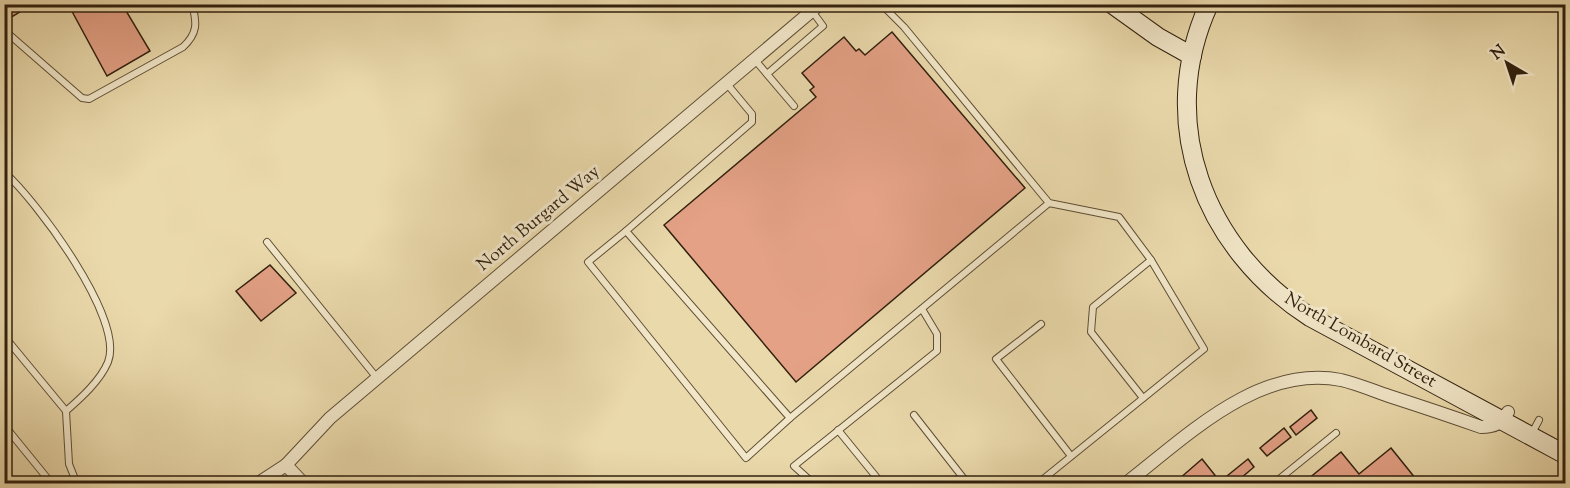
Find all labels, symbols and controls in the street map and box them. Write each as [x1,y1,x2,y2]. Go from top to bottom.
north arrow [1477,33,1537,93]
text: N [1487,40,1512,66]
street label: North Burgard Way [472,160,606,278]
street label: North Lombard Street [1279,287,1441,395]

